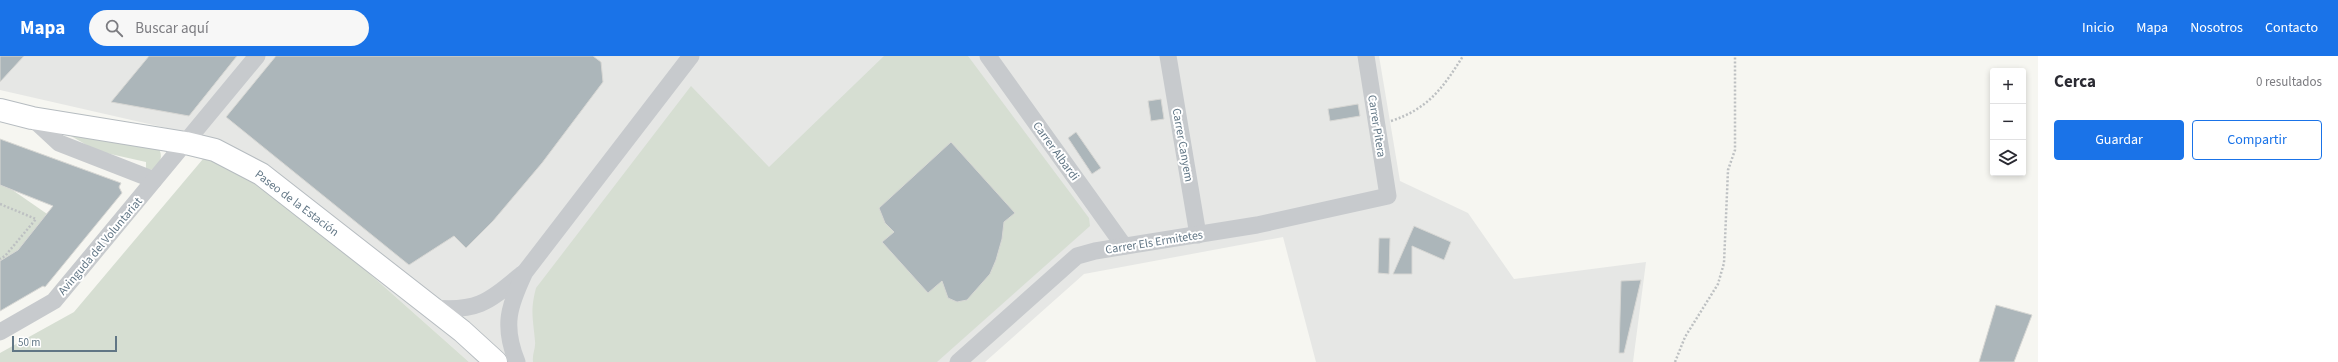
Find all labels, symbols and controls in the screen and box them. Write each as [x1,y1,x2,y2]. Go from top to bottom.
search box [89,10,369,46]
text: Mapa [20,15,65,42]
icon: search [103,17,125,39]
text: Buscar aquí [135,18,209,39]
text: Inicio [2082,18,2114,38]
text: Mapa [2136,18,2168,38]
text: Nosotros [2190,18,2243,38]
text: Contacto [2265,18,2318,38]
map controls [1990,68,2026,176]
button: + [1990,68,2026,104]
text: Cerca [2054,70,2096,94]
text: 0 resultados [2256,73,2322,91]
street label: Carrer Pitera [1363,94,1390,159]
button: − [1990,104,2026,140]
street label: Carrer Canyem [1168,107,1197,183]
street label: Carrer Albardi [1028,118,1083,184]
button: Guardar [2054,120,2184,160]
button: Compartir [2192,120,2322,160]
button: layers [1990,140,2026,176]
street label: Paseo de la Estación [251,166,342,241]
street label: Avinguda del Voluntariat [54,194,146,299]
street label: Carrer Els Ermitetes [1104,226,1204,259]
scale bar [12,334,117,353]
text: 50 m [18,335,40,350]

